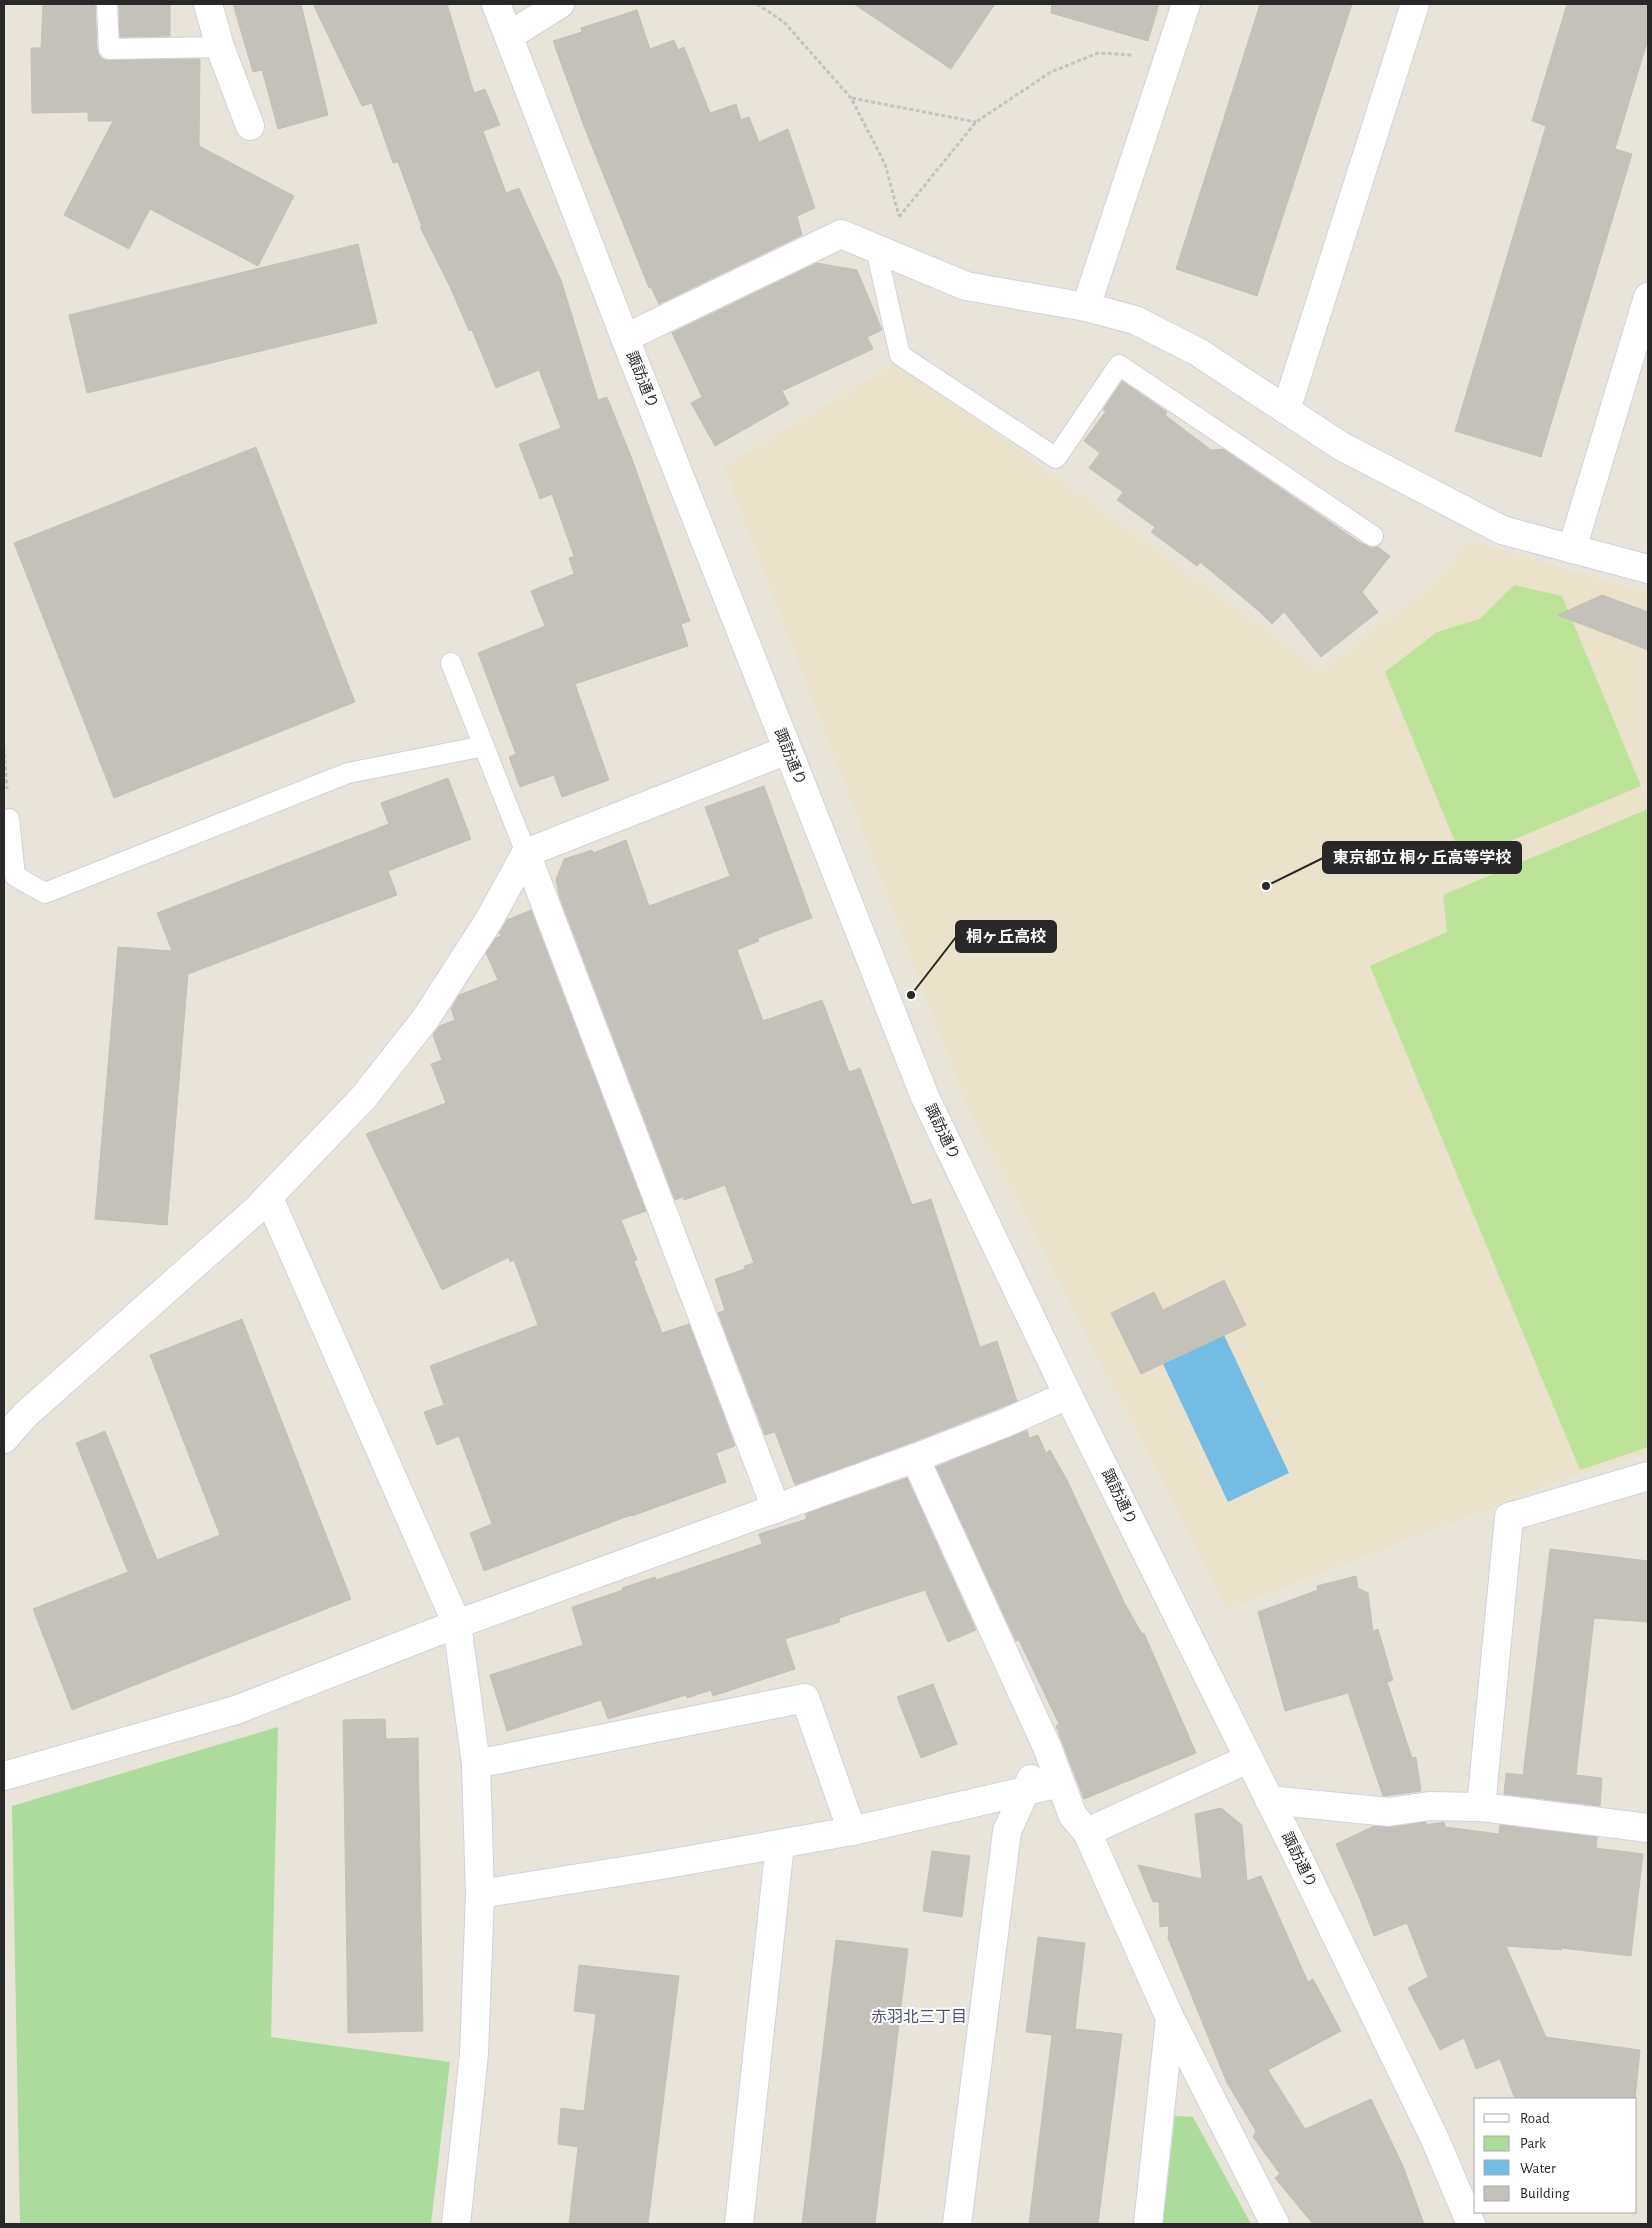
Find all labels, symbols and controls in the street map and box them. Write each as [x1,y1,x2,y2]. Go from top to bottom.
street label: 諏訪通り [624,349,661,411]
street label: 諏訪通り [772,726,809,788]
callout: 東京都立 桐ヶ丘高等学校 [1323,842,1521,873]
text: 東京都立 桐ヶ丘高等学校 [1333,849,1511,866]
callout: 桐ヶ丘高校 [956,921,1056,952]
text: 桐ヶ丘高校 [966,928,1046,945]
street label: 諏訪通り [922,1101,963,1162]
street label: 諏訪通り [1099,1466,1140,1527]
street label: 諏訪通り [1279,1829,1320,1890]
district label: 赤羽北三丁目 [871,2008,967,2025]
legend [1474,2098,1637,2213]
text: Road [1520,2111,1550,2126]
text: Park [1520,2136,1546,2151]
text: Water [1520,2161,1556,2176]
text: Building [1520,2186,1570,2201]

